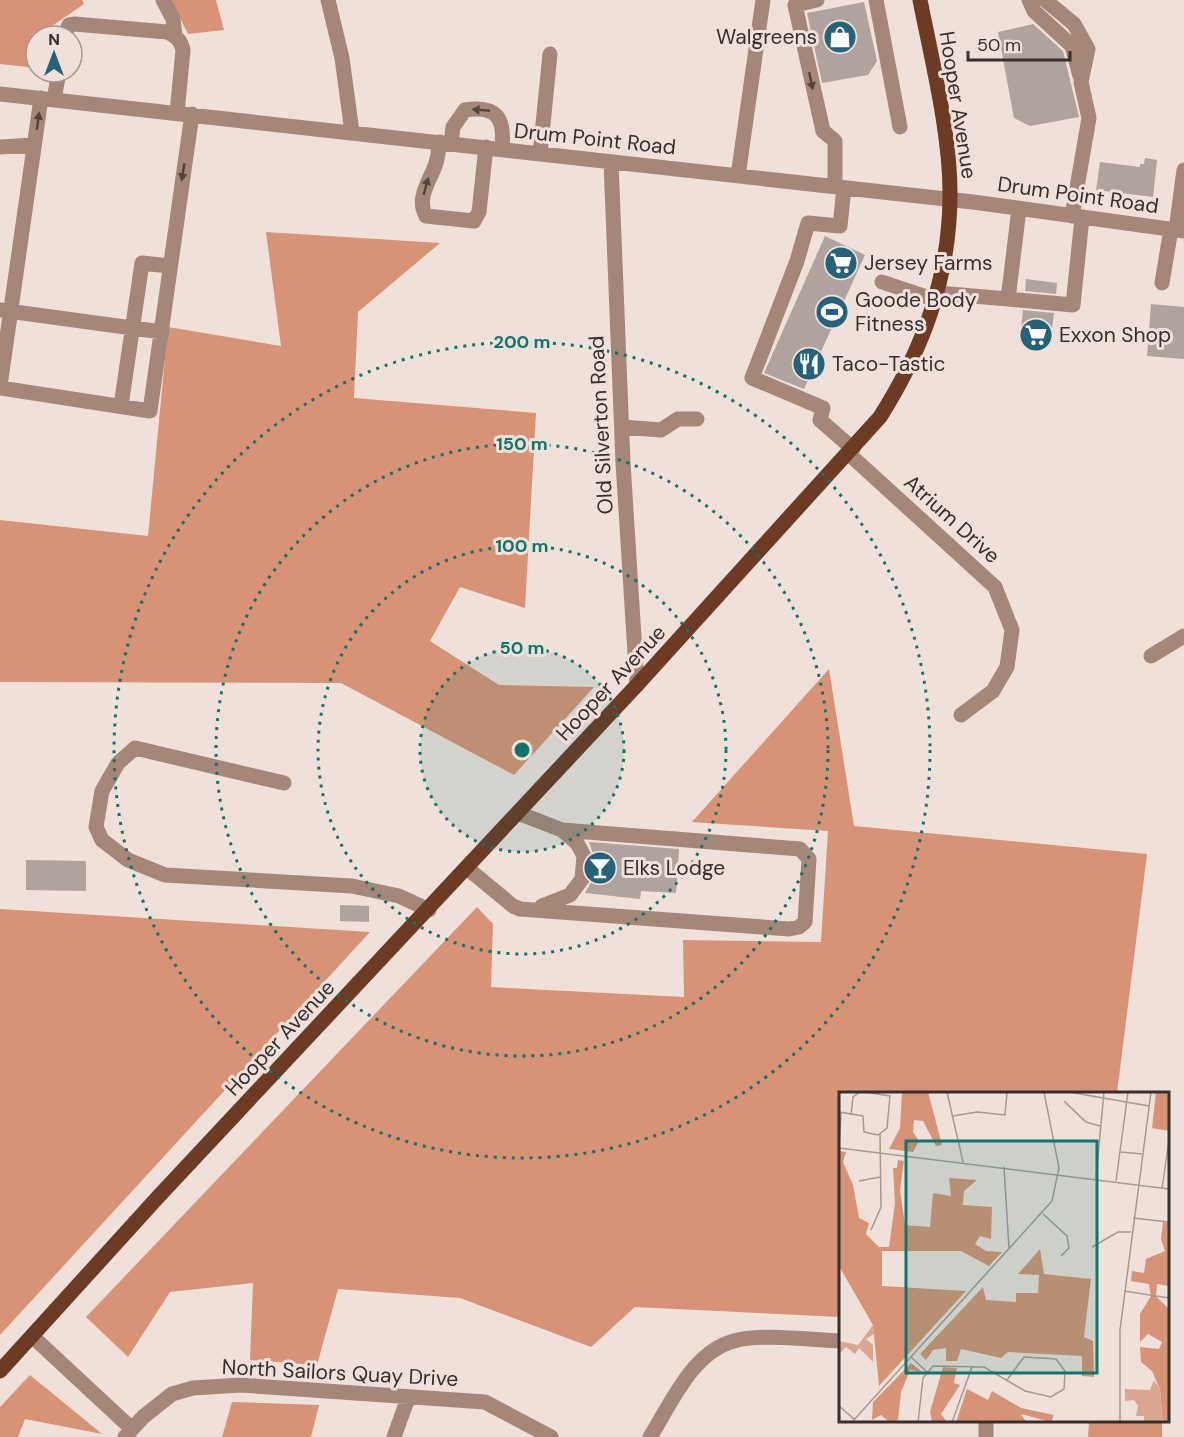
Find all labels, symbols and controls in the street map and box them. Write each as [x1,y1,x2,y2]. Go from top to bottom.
shop icon: Walgreens [822,19,858,55]
place label: Walgreens [716,23,817,51]
north arrow [24,24,84,84]
scale bar [968,24,1070,62]
text: N [48,29,60,50]
street label: Hooper Avenue [933,29,983,181]
text: 50 m [977,33,1021,57]
one-way arrow [806,72,816,90]
one-way arrow [471,105,490,115]
one-way arrow [33,112,42,131]
street label: Drum Point Road [513,117,677,161]
one-way arrow [179,163,188,182]
street label: Drum Point Road [996,170,1160,220]
one-way arrow [422,177,432,195]
supermarket icon: Jersey Farms [823,245,859,281]
place label: Jersey Farms [864,249,993,277]
place label: Goode Body Fitness [855,286,977,338]
sports icon: Goode Body Fitness [814,294,850,330]
supermarket icon: Exxon Shop [1018,317,1054,353]
place label: Exxon Shop [1059,321,1171,349]
text: 200 m [494,330,550,354]
street label: Old Silverton Road [582,335,620,515]
restaurant icon: Taco-Tastic [791,346,827,382]
place label: Taco-Tastic [832,350,945,378]
text: 150 m [496,432,548,456]
street label: Atrium Drive [898,468,1006,570]
text: 100 m [495,534,549,558]
street label: Hooper Avenue [550,619,672,747]
text: 50 m [499,636,545,660]
centre of rings [512,740,532,760]
bar icon: Elks Lodge [582,850,618,886]
place label: Elks Lodge [623,854,725,882]
street label: Hooper Avenue [219,974,341,1102]
inset map [839,1092,1169,1422]
street label: North Sailors Quay Drive [221,1353,459,1393]

